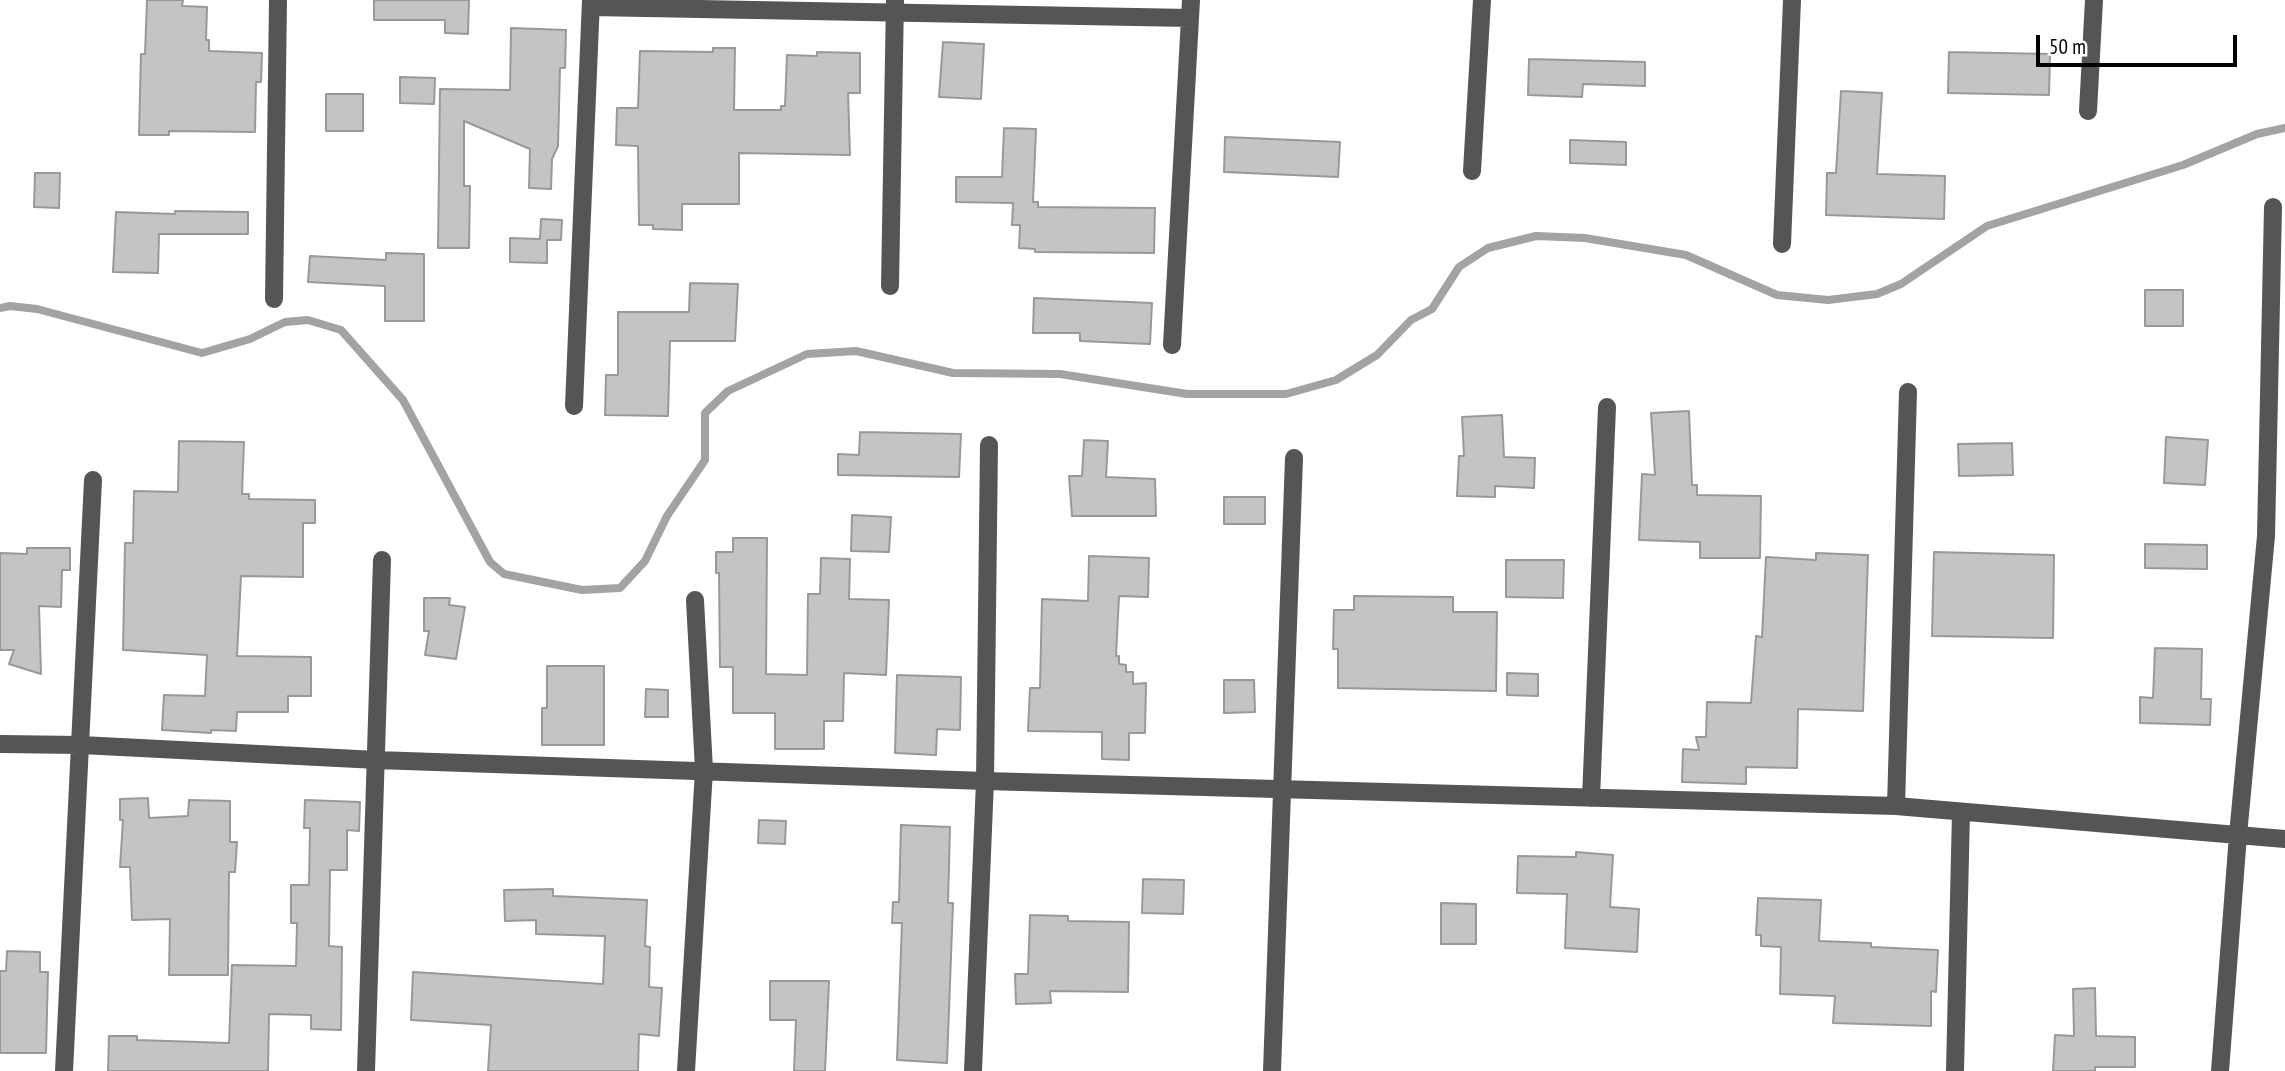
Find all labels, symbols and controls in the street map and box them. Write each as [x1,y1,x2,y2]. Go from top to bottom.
scale bar [2040,21,2241,65]
text: 50 m [2049,33,2086,60]

